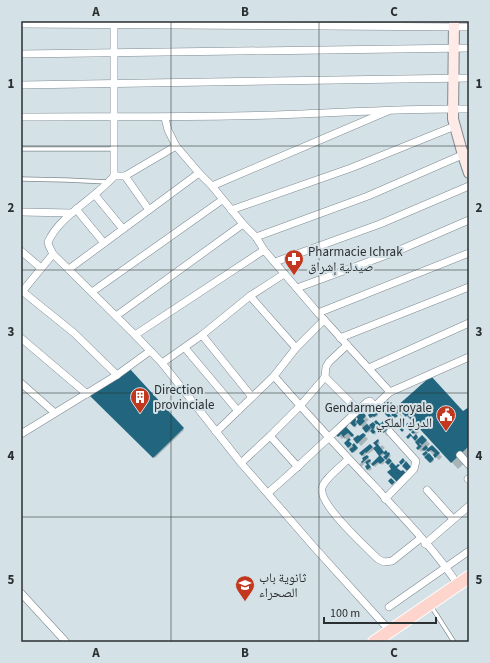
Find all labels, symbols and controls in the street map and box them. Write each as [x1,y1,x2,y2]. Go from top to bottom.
text: A [91,3,100,21]
text: B [241,3,249,21]
text: C [390,3,398,21]
text: 1 [8,75,15,93]
text: 1 [476,75,483,93]
text: 2 [8,199,15,217]
text: 2 [476,199,483,217]
place label: Pharmacie Ichrak صيدلية إشراق [308,243,403,276]
pharmacy icon: Pharmacie Ichrak صيدلية إشراق [283,248,305,276]
text: 3 [8,323,15,341]
text: 3 [476,323,483,341]
place label: Direction provinciale [154,381,214,414]
building icon: Direction provinciale [129,386,151,414]
place label: Gendarmerie royale الدرك الملكي [325,399,432,433]
public building icon: Gendarmerie royale الدرك الملكي [435,404,457,432]
text: 4 [8,447,15,465]
text: 4 [476,447,483,465]
place label: ثانوية باب الصحراء [259,569,307,602]
text: 5 [8,571,15,589]
text: 5 [476,571,483,589]
school or university icon: ثانوية باب الصحراء [234,574,256,602]
scale bar [324,599,436,625]
text: 100 m [330,605,360,622]
text: A [91,644,100,662]
text: B [241,644,249,662]
text: C [390,644,398,662]

